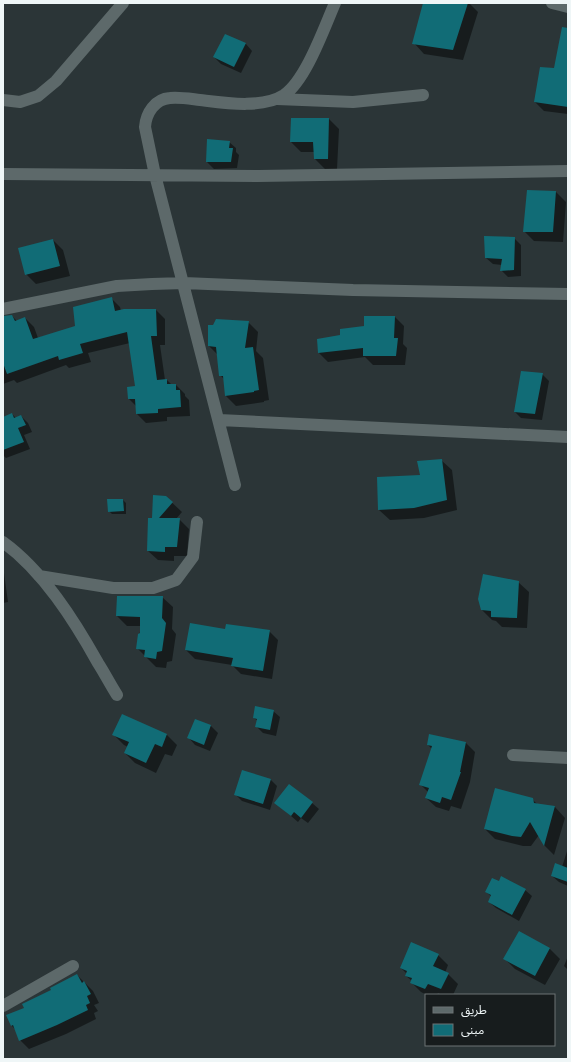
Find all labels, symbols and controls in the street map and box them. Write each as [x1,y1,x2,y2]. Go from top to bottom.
legend [425,994,555,1046]
text: طريق [461,1003,487,1018]
text: مبنى [461,1023,484,1037]

